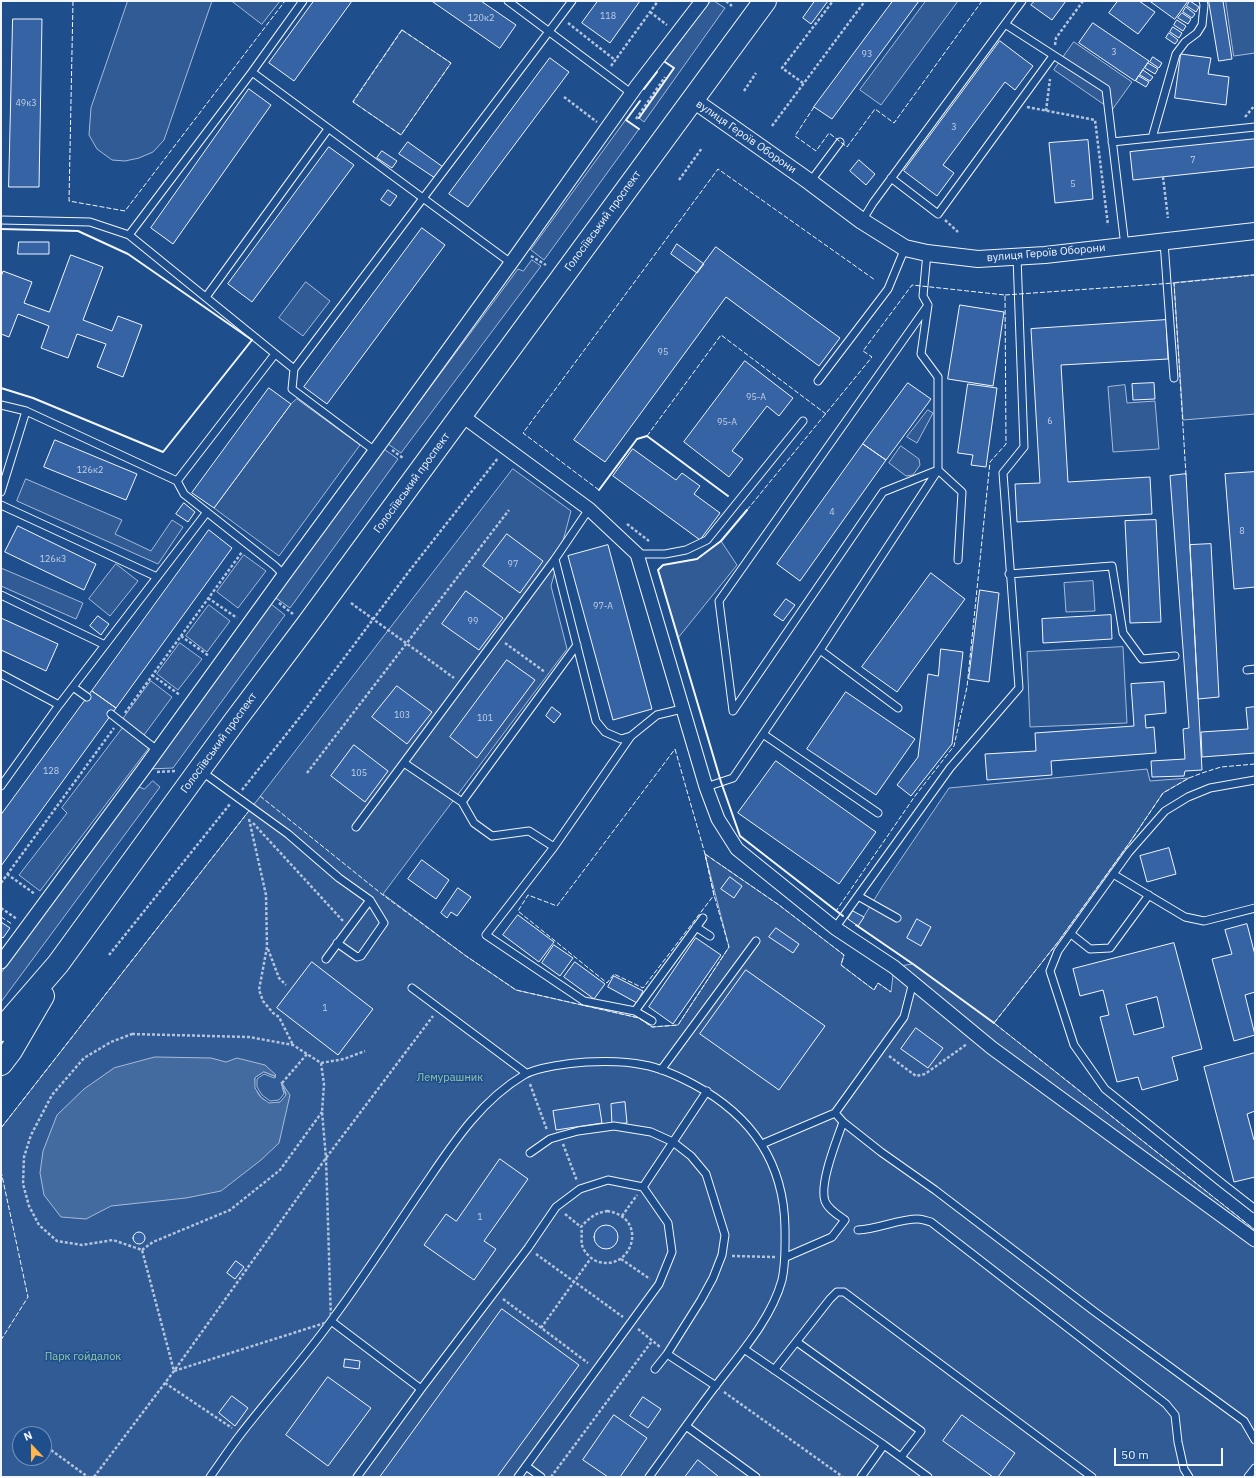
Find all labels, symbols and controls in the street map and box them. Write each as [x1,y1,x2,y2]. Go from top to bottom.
house number: 118 [600,11,616,21]
house number: 120к2 [468,13,494,23]
house number: 3 [1111,47,1117,57]
house number: 93 [862,49,872,59]
street label: вулиця Героїв Оборони [693,97,799,177]
house number: 49к3 [15,98,37,108]
house number: 3 [951,122,957,132]
house number: 7 [1190,155,1196,165]
street label: Голосіївський проспект [562,168,644,274]
house number: 5 [1070,179,1076,189]
street label: вулиця Героїв Оборони [986,241,1106,265]
house number: 95 [658,347,668,357]
house number: 95-А [746,392,766,402]
house number: 6 [1047,416,1053,426]
house number: 95-А [717,417,737,427]
street label: Голосіївський проспект [371,430,453,536]
house number: 126к2 [77,465,103,475]
house number: 4 [829,507,835,517]
house number: 8 [1239,526,1245,536]
house number: 126к3 [40,554,66,564]
house number: 97 [508,559,518,569]
house number: 97-А [593,601,613,611]
house number: 99 [468,616,478,626]
street label: Голосіївський проспект [178,690,260,796]
house number: 103 [394,710,410,720]
house number: 101 [477,713,493,723]
house number: 128 [43,766,59,776]
house number: 105 [351,768,367,778]
house number: 1 [322,1003,328,1013]
park label: Лемурашник [417,1071,483,1085]
house number: 1 [477,1212,483,1222]
park label: Парк гойдалок [45,1350,121,1364]
north arrow [12,1426,52,1466]
text: N [22,1428,34,1444]
scale bar [1116,1440,1225,1466]
text: 50 m [1121,1447,1149,1462]

